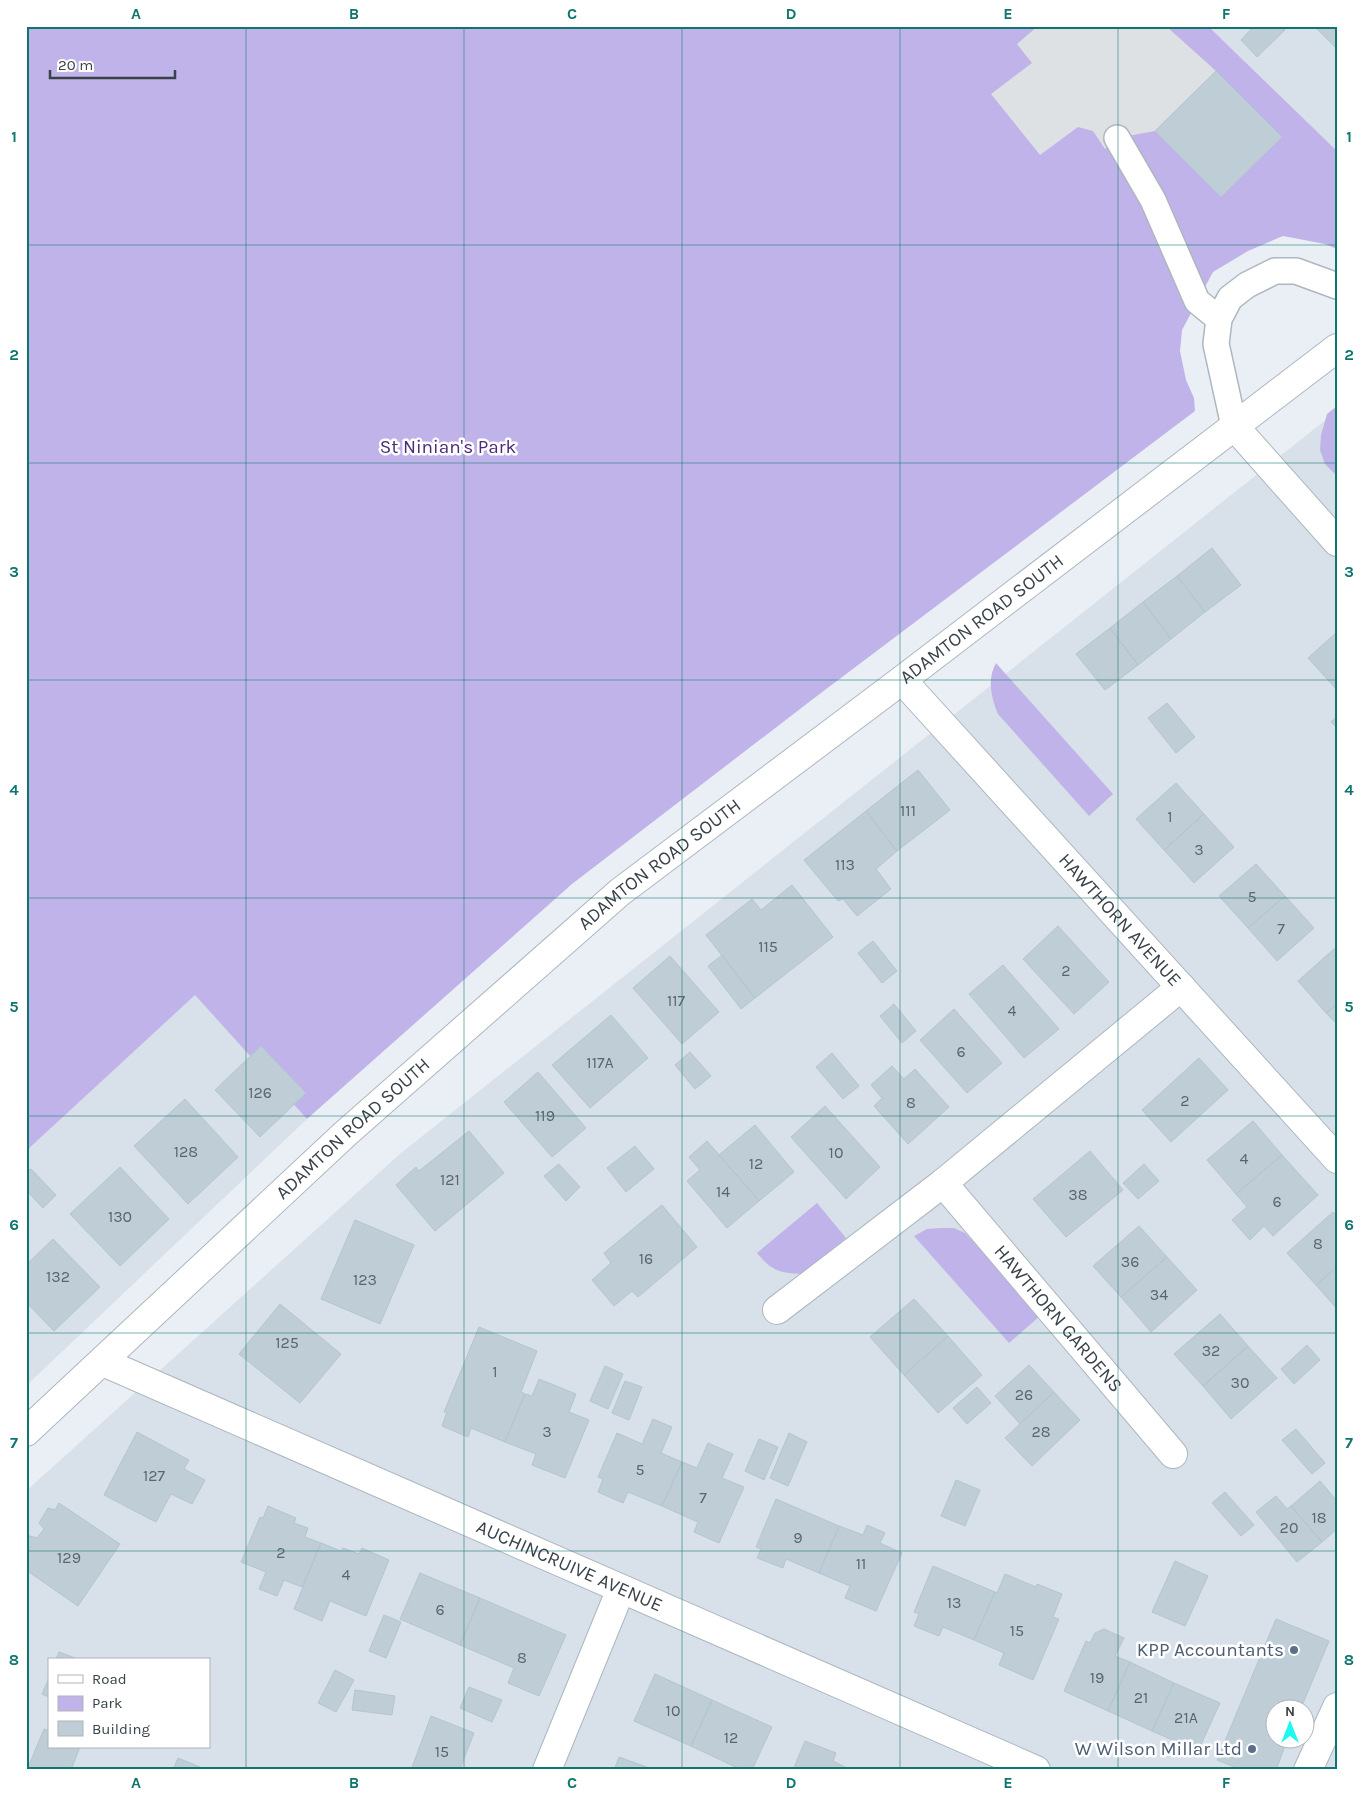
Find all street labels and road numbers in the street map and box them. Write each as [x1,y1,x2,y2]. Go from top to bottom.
street label: ADAMTON ROAD SOUTH [896,550,1068,689]
street label: ADAMTON ROAD SOUTH [574,794,745,935]
street label: HAWTHORN AVENUE [1054,849,1186,991]
street label: ADAMTON ROAD SOUTH [271,1053,434,1204]
street label: HAWTHORN GARDENS [990,1241,1127,1397]
street label: AUCHINCRUIVE AVENUE [473,1516,666,1616]

